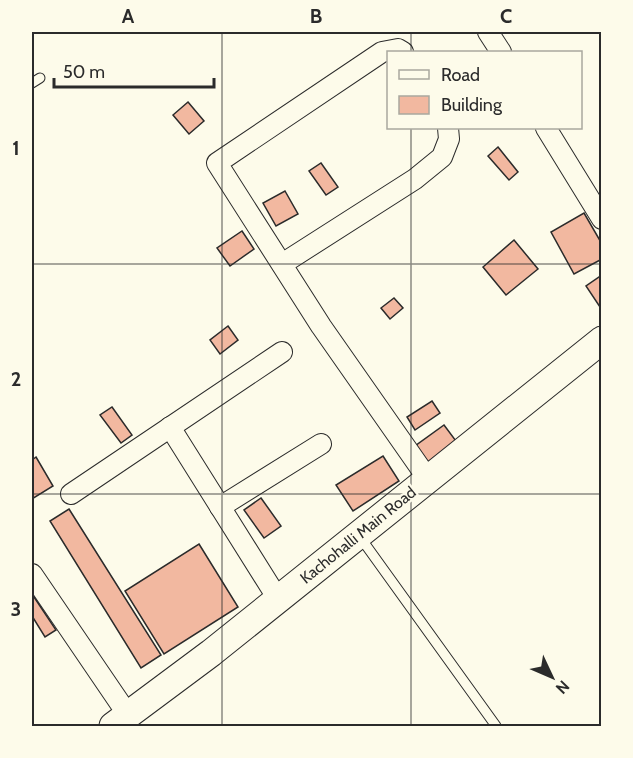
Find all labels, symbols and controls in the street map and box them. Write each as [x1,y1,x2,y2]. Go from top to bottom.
text: A [122,4,135,28]
text: B [310,4,322,28]
text: C [500,4,512,28]
scale bar [54,51,214,89]
legend [387,51,582,129]
text: 50 m [63,61,105,83]
text: Road [441,64,480,86]
text: Building [441,94,503,116]
text: 1 [12,136,20,160]
text: 2 [11,367,21,391]
street label: Kachohalli Main Road [296,482,420,588]
text: 3 [11,597,21,621]
north arrow [522,647,582,707]
text: N [552,676,573,698]

